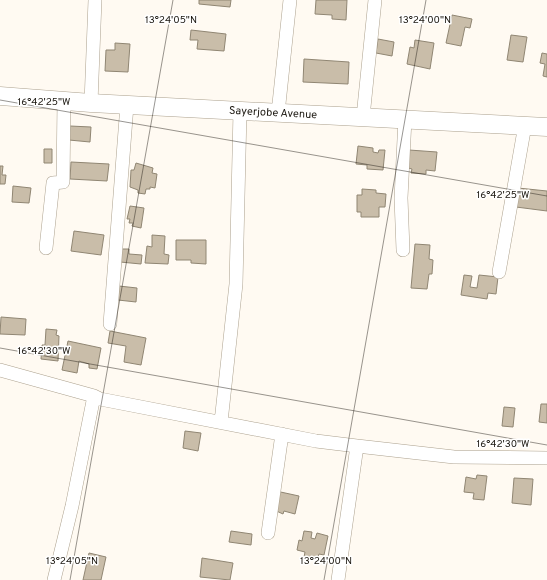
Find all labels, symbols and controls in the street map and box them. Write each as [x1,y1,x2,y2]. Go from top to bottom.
text: 13°24'05"N [145,14,197,27]
text: 13°24'00"N [399,14,451,27]
text: 16°42'25"W [17,96,71,109]
street label: Sayerjobe Avenue [228,104,318,122]
text: 16°42'25"W [476,189,530,202]
text: 16°42'30"W [17,345,71,358]
text: 16°42'30"W [476,438,530,451]
text: 13°24'05"N [46,555,98,568]
text: 13°24'00"N [300,555,352,568]

